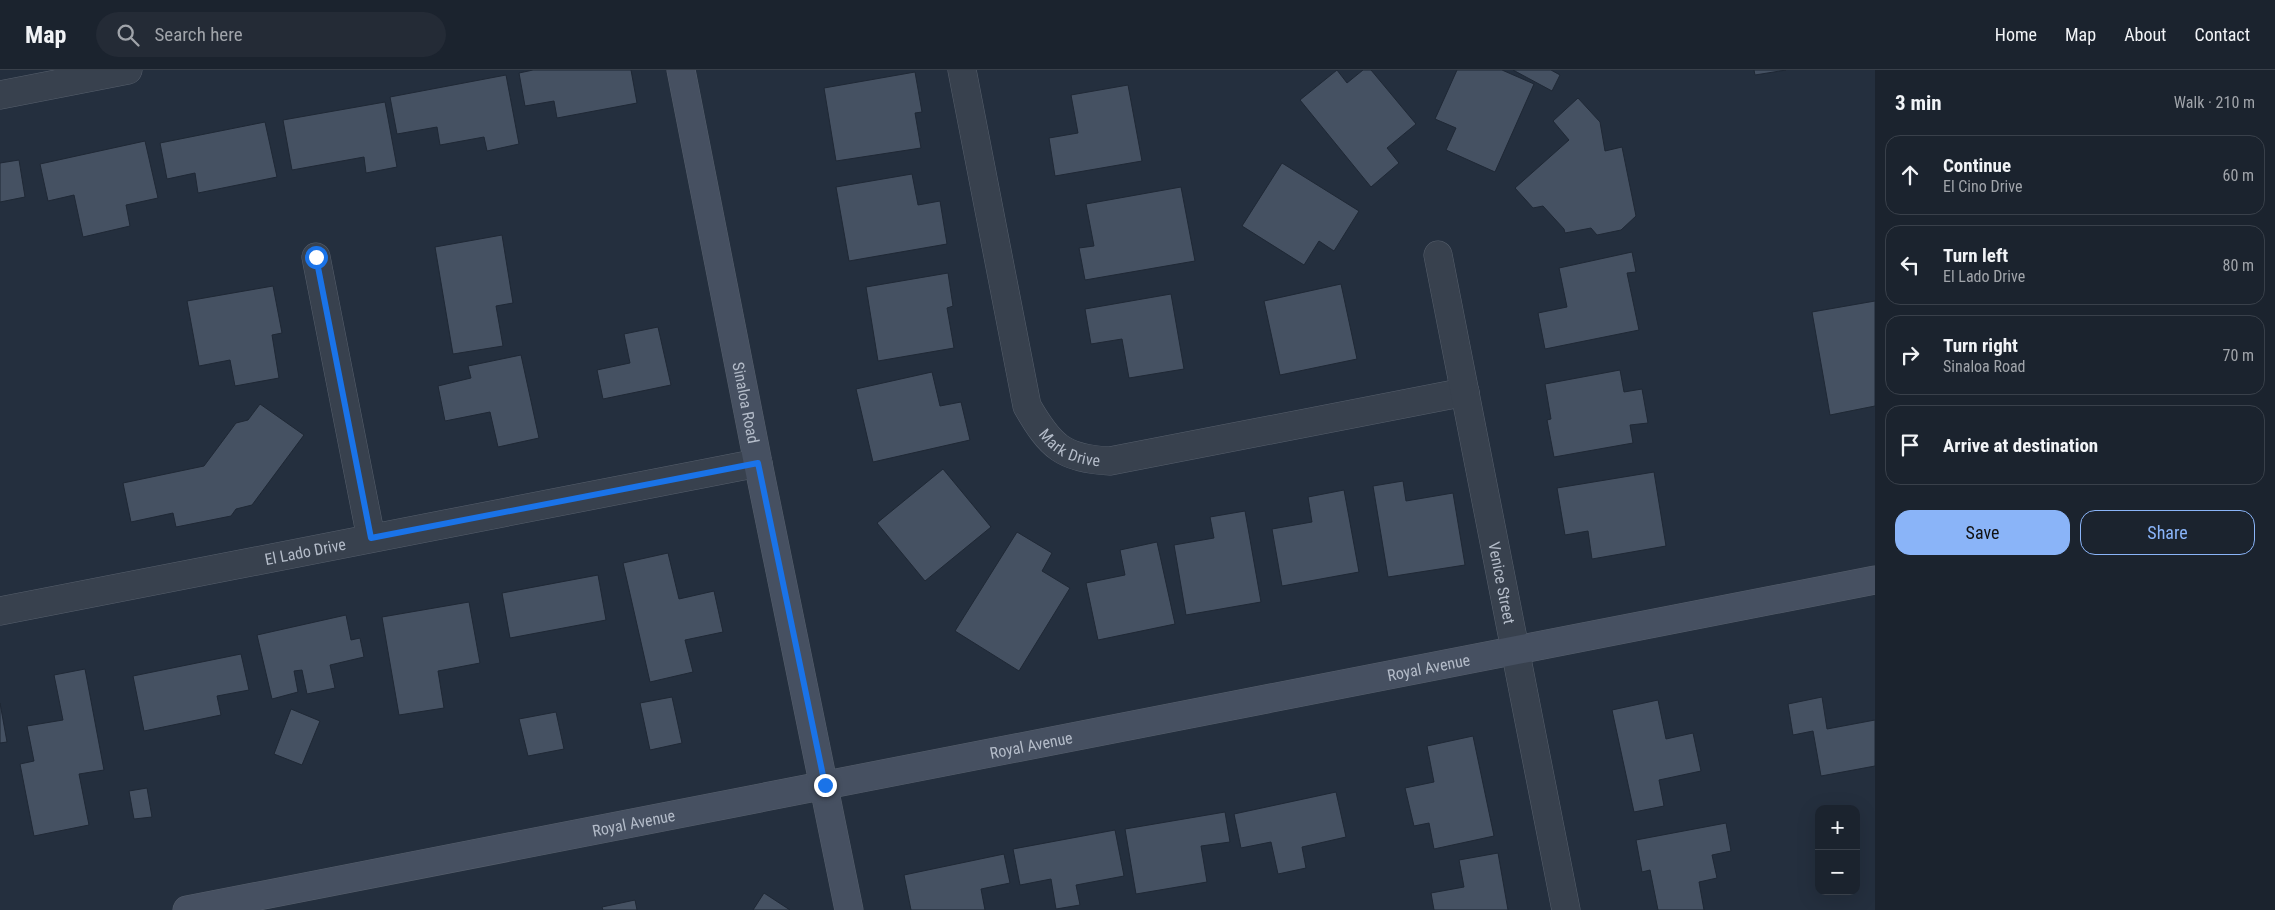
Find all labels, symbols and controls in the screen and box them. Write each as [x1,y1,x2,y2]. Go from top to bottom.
search box [96,12,446,57]
text: Map [25,21,66,49]
icon: search [114,21,142,49]
text: Search here [154,23,243,46]
text: Home [1995,24,2037,45]
text: Map [2065,24,2096,45]
text: About [2124,24,2166,45]
text: Contact [2194,24,2250,45]
text: 3 min [1895,91,1942,115]
text: Walk · 210 m [2174,93,2255,112]
text: Continue [1943,154,2011,177]
icon: ahead [1896,161,1924,189]
text: 60 m [2222,166,2254,185]
text: El Cino Drive [1943,177,2022,196]
text: Turn left [1943,244,2008,267]
route start [305,246,328,269]
icon: left [1896,251,1924,279]
text: 80 m [2222,256,2254,275]
text: El Lado Drive [1943,267,2025,286]
text: Turn right [1943,334,2018,357]
icon: right [1896,341,1924,369]
text: 70 m [2222,346,2254,365]
text: Sinaloa Road [1943,357,2026,376]
street label: Sinaloa Road [728,360,763,445]
street label: Mark Drive [1035,425,1101,470]
icon: arrive [1896,431,1924,459]
text: Arrive at destination [1943,434,2098,457]
button: Save [1895,510,2070,555]
button: Share [2080,510,2255,555]
street label: El Lado Drive [263,535,347,569]
street label: Venice Street [1484,540,1519,626]
street label: Royal Avenue [1386,650,1472,685]
street label: Royal Avenue [988,728,1074,763]
route end [814,774,837,797]
map controls [1815,805,1860,895]
button: + [1815,805,1860,850]
street label: Royal Avenue [591,806,677,841]
button: − [1815,850,1860,895]

